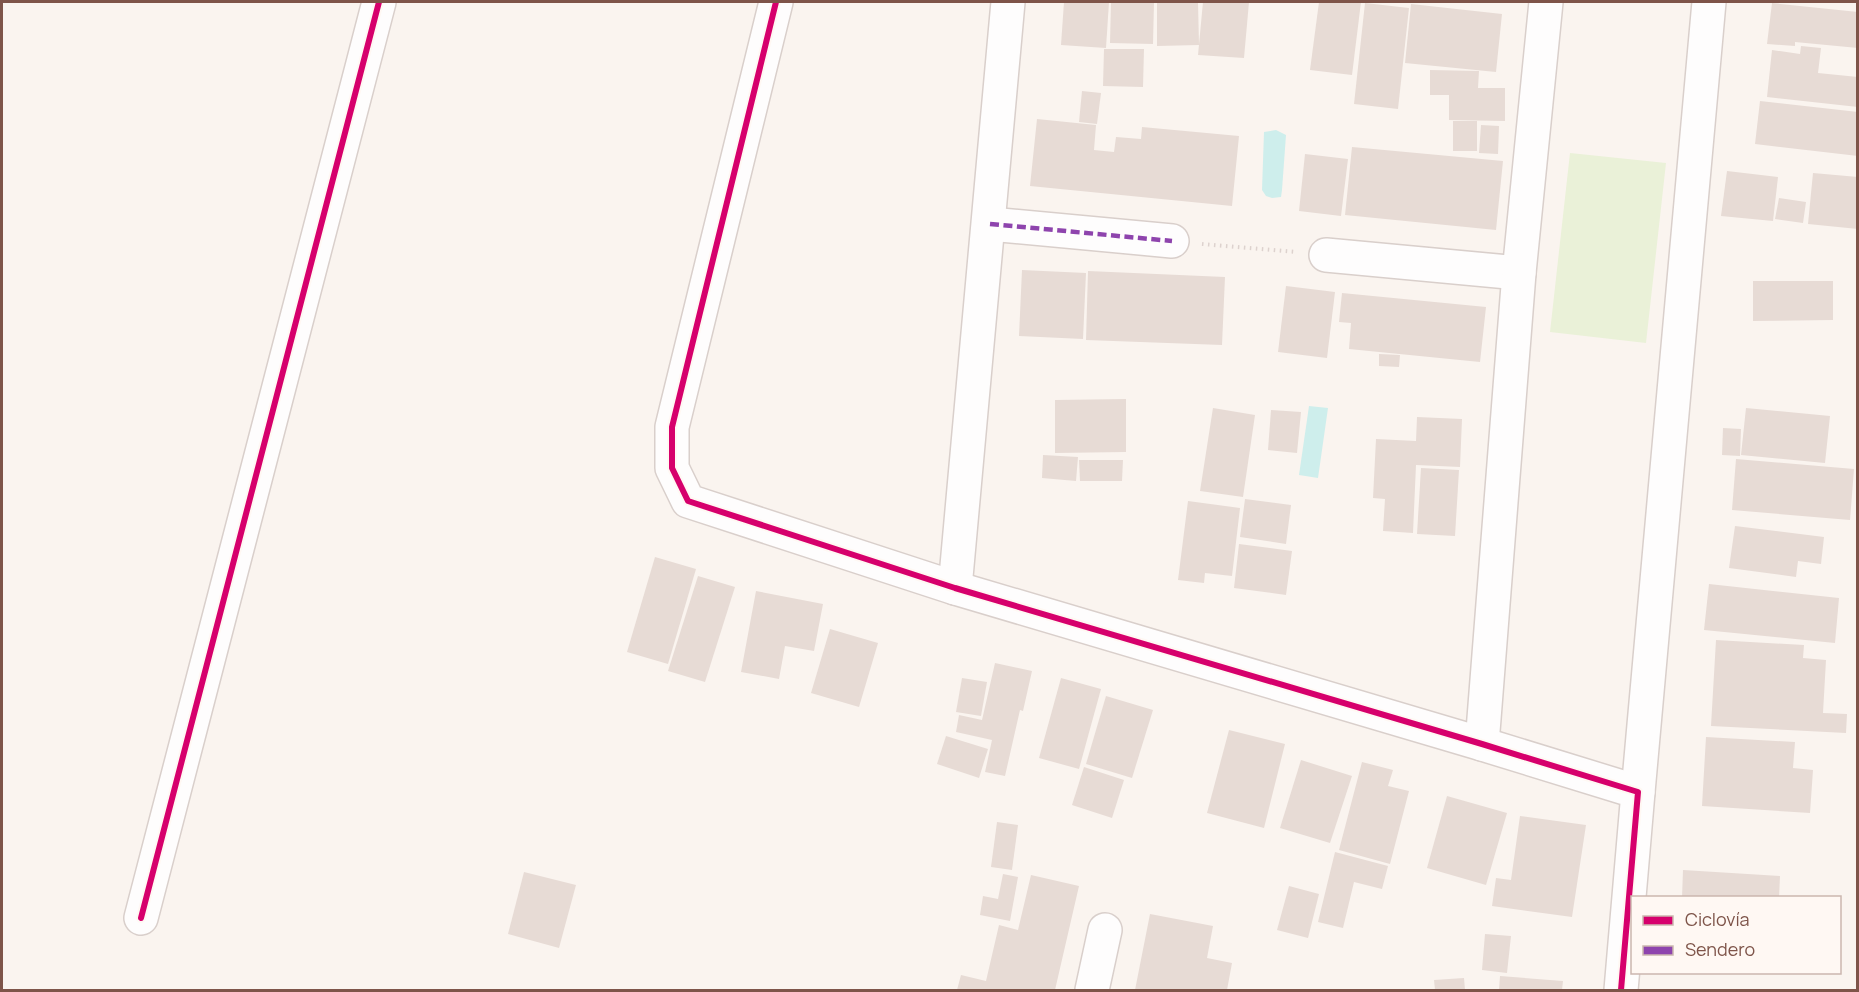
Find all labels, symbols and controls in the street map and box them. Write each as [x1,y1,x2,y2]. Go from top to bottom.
legend [1631,896,1841,974]
text: Ciclovía [1685,907,1750,931]
text: Sendero [1685,937,1755,961]

